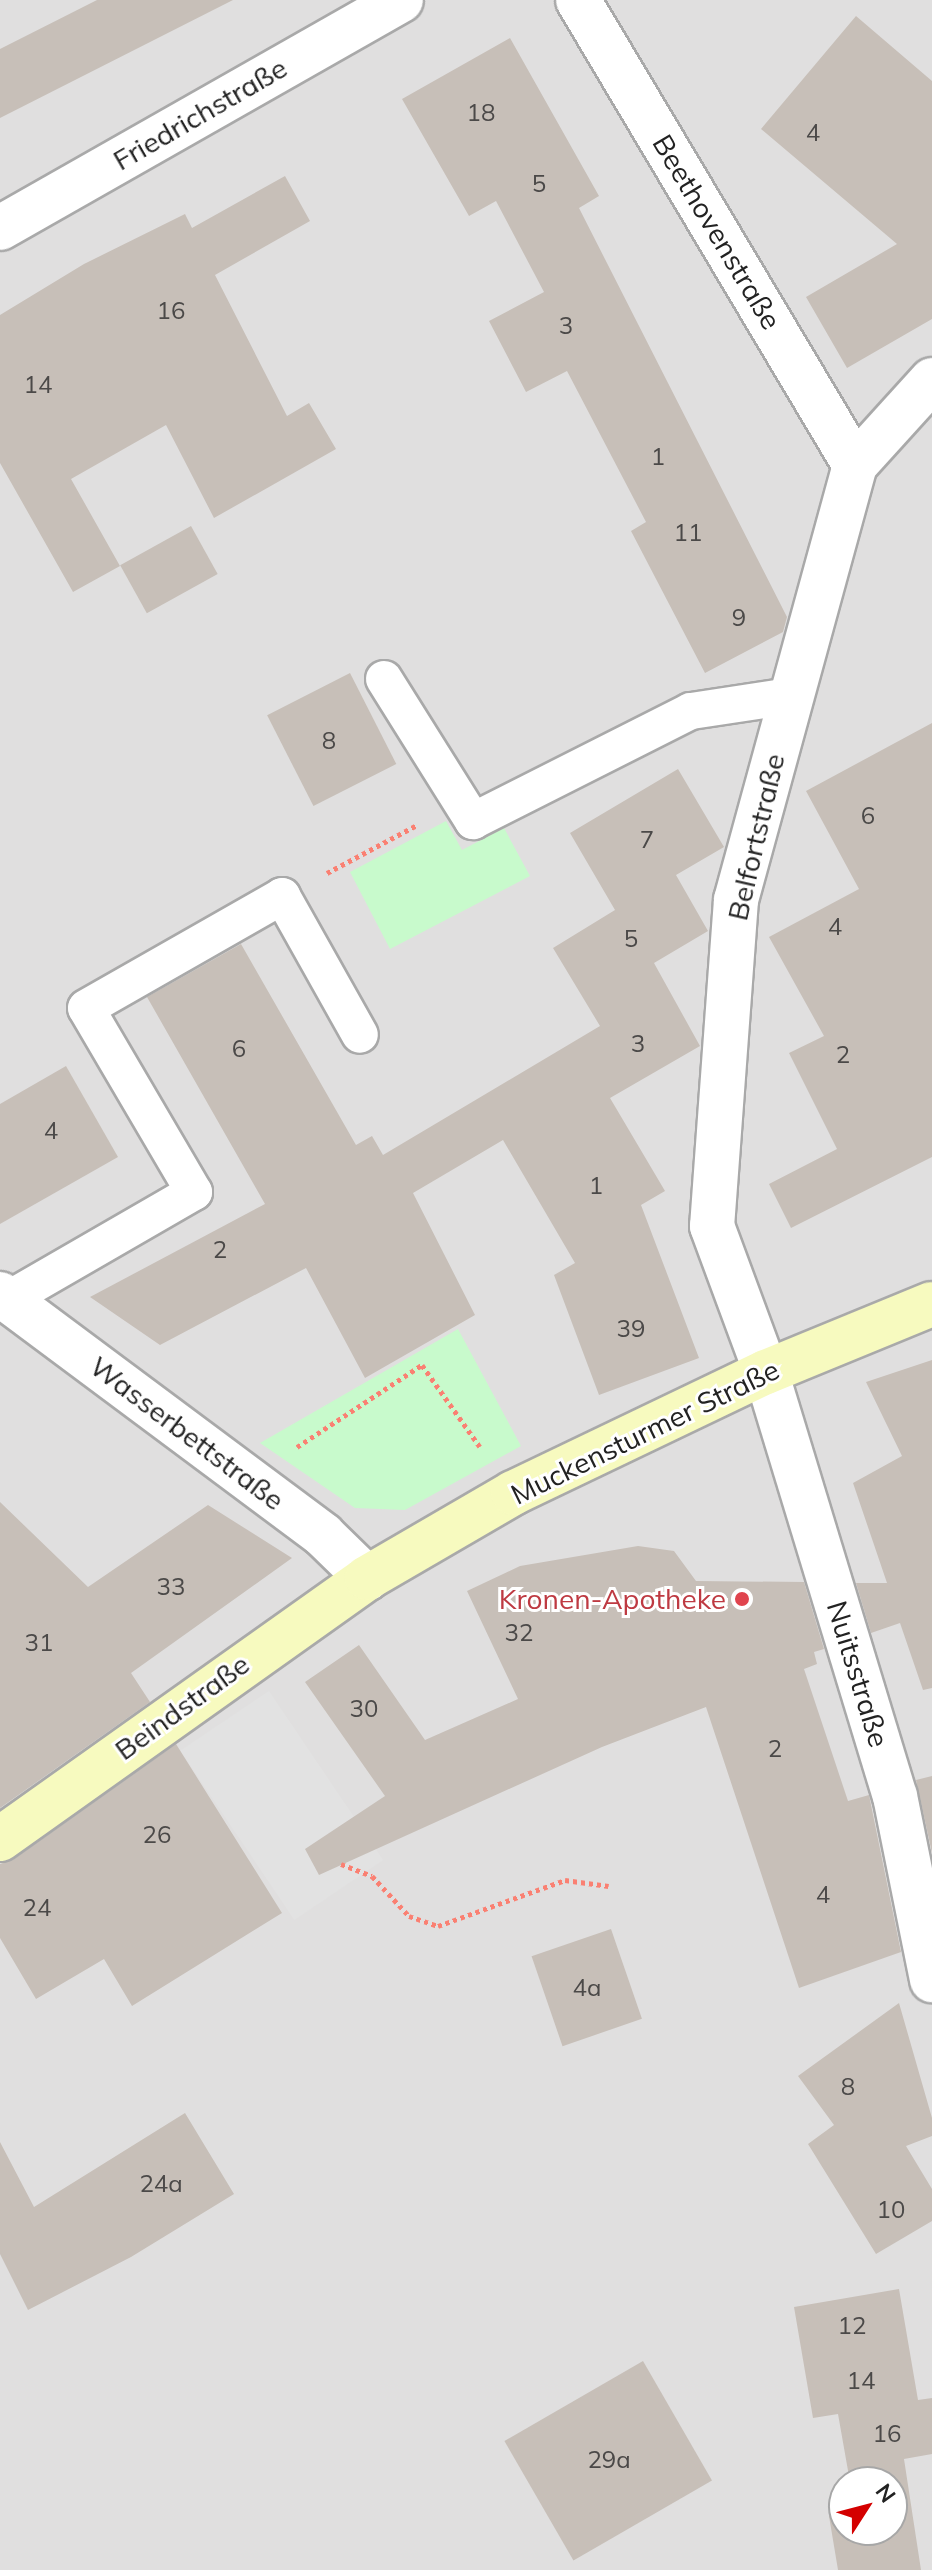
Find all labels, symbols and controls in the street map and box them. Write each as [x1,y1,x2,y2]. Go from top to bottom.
street label: Friedrichstraße [107,51,293,177]
house number: 18 [467,99,495,127]
house number: 4 [806,119,820,147]
street label: Beethovenstraße [646,129,788,335]
house number: 5 [532,170,546,198]
house number: 16 [157,297,185,325]
house number: 3 [559,312,573,340]
house number: 14 [24,371,52,399]
house number: 1 [651,443,665,471]
house number: 11 [674,519,702,547]
house number: 9 [732,604,746,632]
house number: 8 [322,727,336,755]
street label: Belfortstraße [721,750,791,924]
house number: 6 [861,802,875,830]
house number: 7 [640,826,654,854]
house number: 4 [828,913,842,941]
house number: 5 [624,925,638,953]
house number: 3 [631,1030,645,1058]
house number: 6 [232,1035,246,1063]
house number: 2 [836,1041,850,1069]
house number: 4 [44,1117,58,1145]
house number: 1 [589,1172,603,1200]
house number: 2 [213,1236,227,1264]
house number: 39 [617,1315,645,1343]
street label: Wasserbettstraße [83,1349,291,1517]
street label: Muckensturmer Straße [506,1352,784,1512]
house number: 33 [157,1573,185,1601]
place label: Kronen-Apotheke [499,1582,726,1616]
marker: Kronen-Apotheke [733,1590,751,1608]
street label: Nuitsstraße [820,1597,896,1751]
house number: 32 [505,1619,533,1647]
house number: 31 [25,1629,53,1657]
street label: Beindstraße [108,1647,256,1767]
house number: 30 [350,1695,378,1723]
house number: 2 [768,1735,782,1763]
house number: 26 [143,1821,171,1849]
house number: 4 [816,1881,830,1909]
house number: 24 [23,1894,51,1922]
house number: 4a [573,1974,601,2002]
house number: 8 [841,2073,855,2101]
house number: 24a [139,2170,183,2198]
house number: 10 [877,2196,905,2224]
house number: 12 [838,2312,866,2340]
house number: 14 [847,2367,875,2395]
house number: 16 [873,2420,901,2448]
house number: 29a [587,2446,631,2474]
north arrow [828,2466,908,2546]
text: N [870,2478,902,2508]

